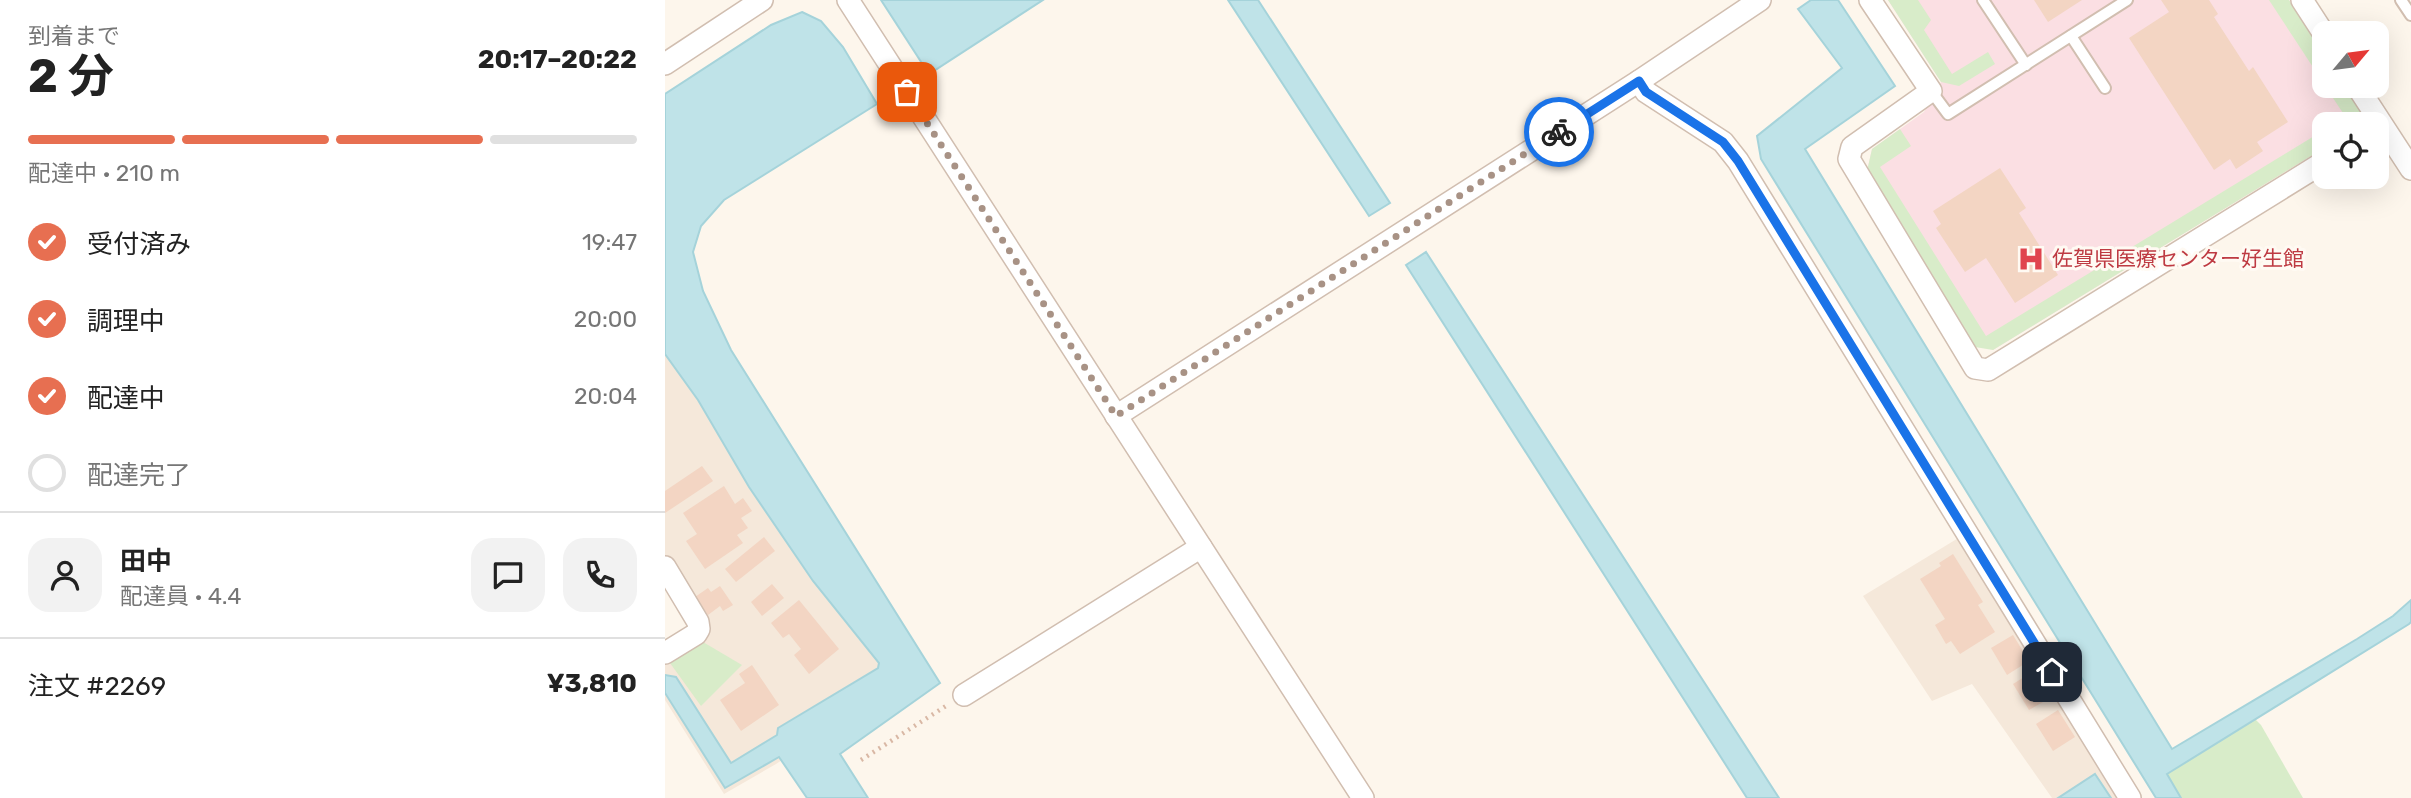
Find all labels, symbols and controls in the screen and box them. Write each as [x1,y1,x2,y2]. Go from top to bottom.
north arrow [2312,21,2389,98]
map controls [2312,21,2389,189]
text: 到着まで [28,22,120,50]
text: 20:17–20:22 [478,44,637,75]
text: 2 分 [28,49,114,104]
pin [877,62,937,122]
icon: bag [888,73,926,111]
courier [1524,97,1594,167]
button: locate [2312,112,2389,189]
icon: bike [1540,113,1578,151]
text: 配達中 · 210 m [28,159,180,187]
icon: check [28,223,66,261]
text: 19:47 [582,228,637,256]
text: 受付済み [87,229,191,260]
hospital icon: 佐賀県医療センター好生館 [2016,244,2046,274]
place label: 佐賀県医療センター好生館 [2052,246,2304,271]
icon: check [28,300,66,338]
text: 20:00 [574,305,637,333]
text: 調理中 [87,306,165,337]
icon: check [28,377,66,415]
text: 20:04 [574,382,637,410]
text: 配達中 [87,383,165,414]
text: 配達完了 [87,460,191,491]
button: person [28,538,102,612]
button: chat [471,538,545,612]
button: phone [563,538,637,612]
text: 田中 [120,546,172,577]
text: 配達員 · 4.4 [120,582,242,610]
pin [2022,642,2082,702]
icon: home [2033,653,2071,691]
text: ¥3,810 [547,668,637,699]
text: 注文 #2269 [28,671,166,702]

